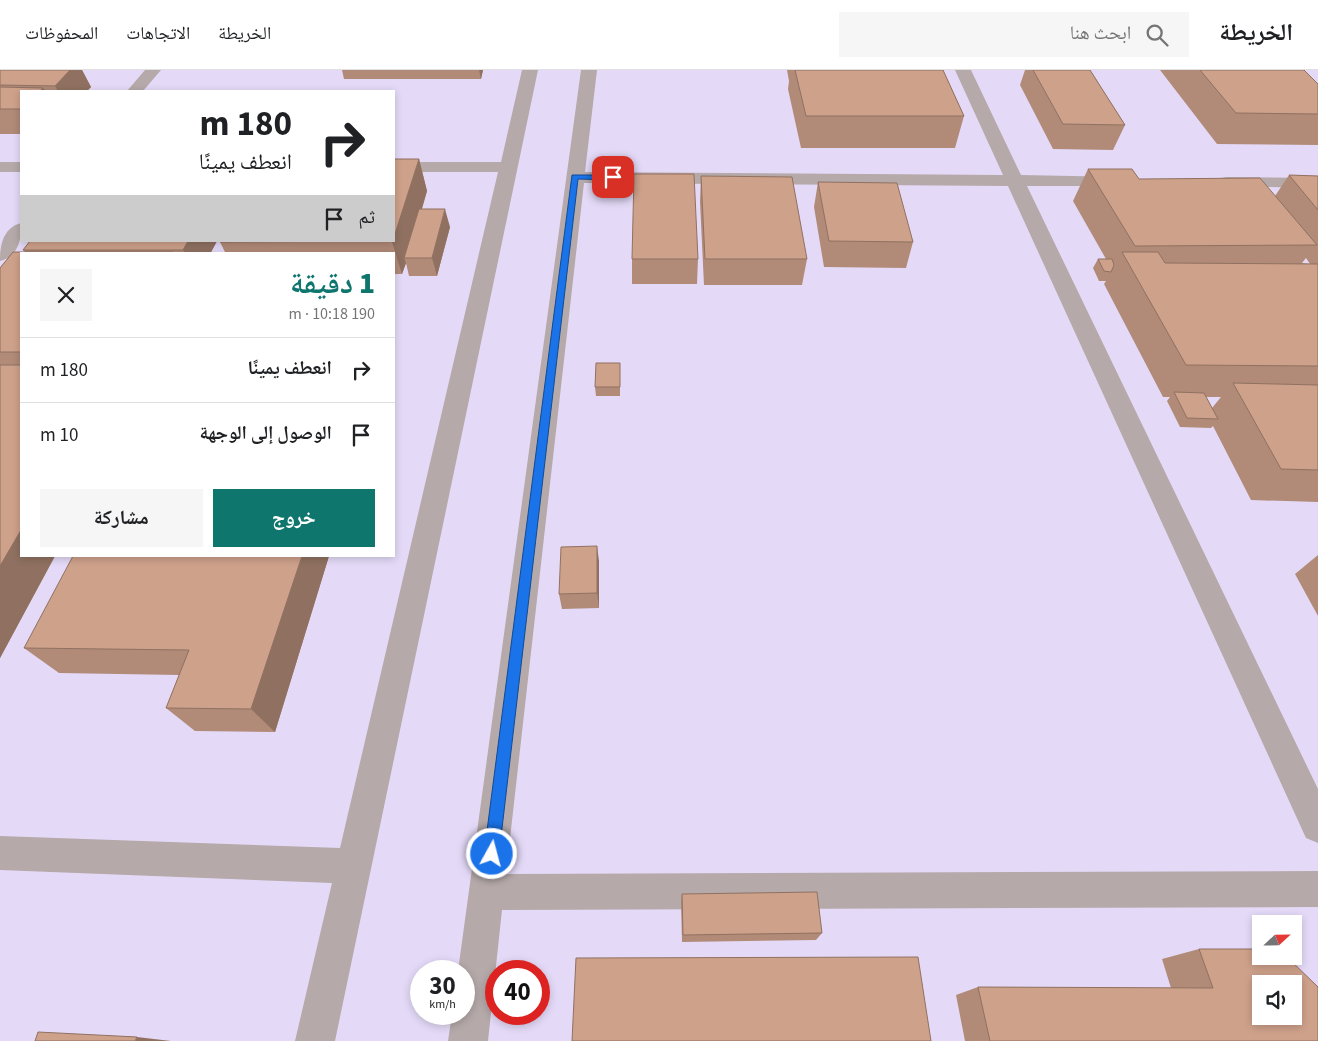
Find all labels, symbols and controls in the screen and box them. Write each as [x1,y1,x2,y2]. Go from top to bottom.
search box [839,12,1189,57]
text: الخريطة [1219,15,1293,50]
text: ابحث هنا [1070,20,1131,47]
text: المحفوظات [25,21,98,46]
text: الاتجاهات [126,21,190,46]
text: الخريطة [218,21,271,46]
icon: search [1143,21,1171,49]
text: 180 m [200,99,292,149]
icon: right [310,110,375,175]
text: انعطف يمينًا [199,146,292,178]
pin [592,156,634,198]
icon: arrive [599,163,627,191]
text: ثم [358,204,375,231]
icon: arrive [320,205,348,233]
text: 1 دقيقة [290,262,375,305]
button: close [40,269,92,321]
text: 190 m · 10:18 [288,303,375,325]
text: انعطف يمينًا [248,355,332,382]
icon: right [347,356,375,384]
text: 180 m [40,357,88,384]
text: الوصول إلى الوجهة [199,420,332,447]
icon: arrive [347,421,375,449]
text: 10 m [40,422,78,449]
button: مشاركة [40,489,203,547]
button: خروج [213,489,375,547]
position arrow [465,827,517,879]
north arrow [1252,915,1302,965]
map controls [1252,915,1302,1025]
speed limit sign: 40 [485,960,550,1025]
text: 30 [429,968,456,1004]
button: sound [1252,975,1302,1025]
text: km/h [429,996,456,1013]

